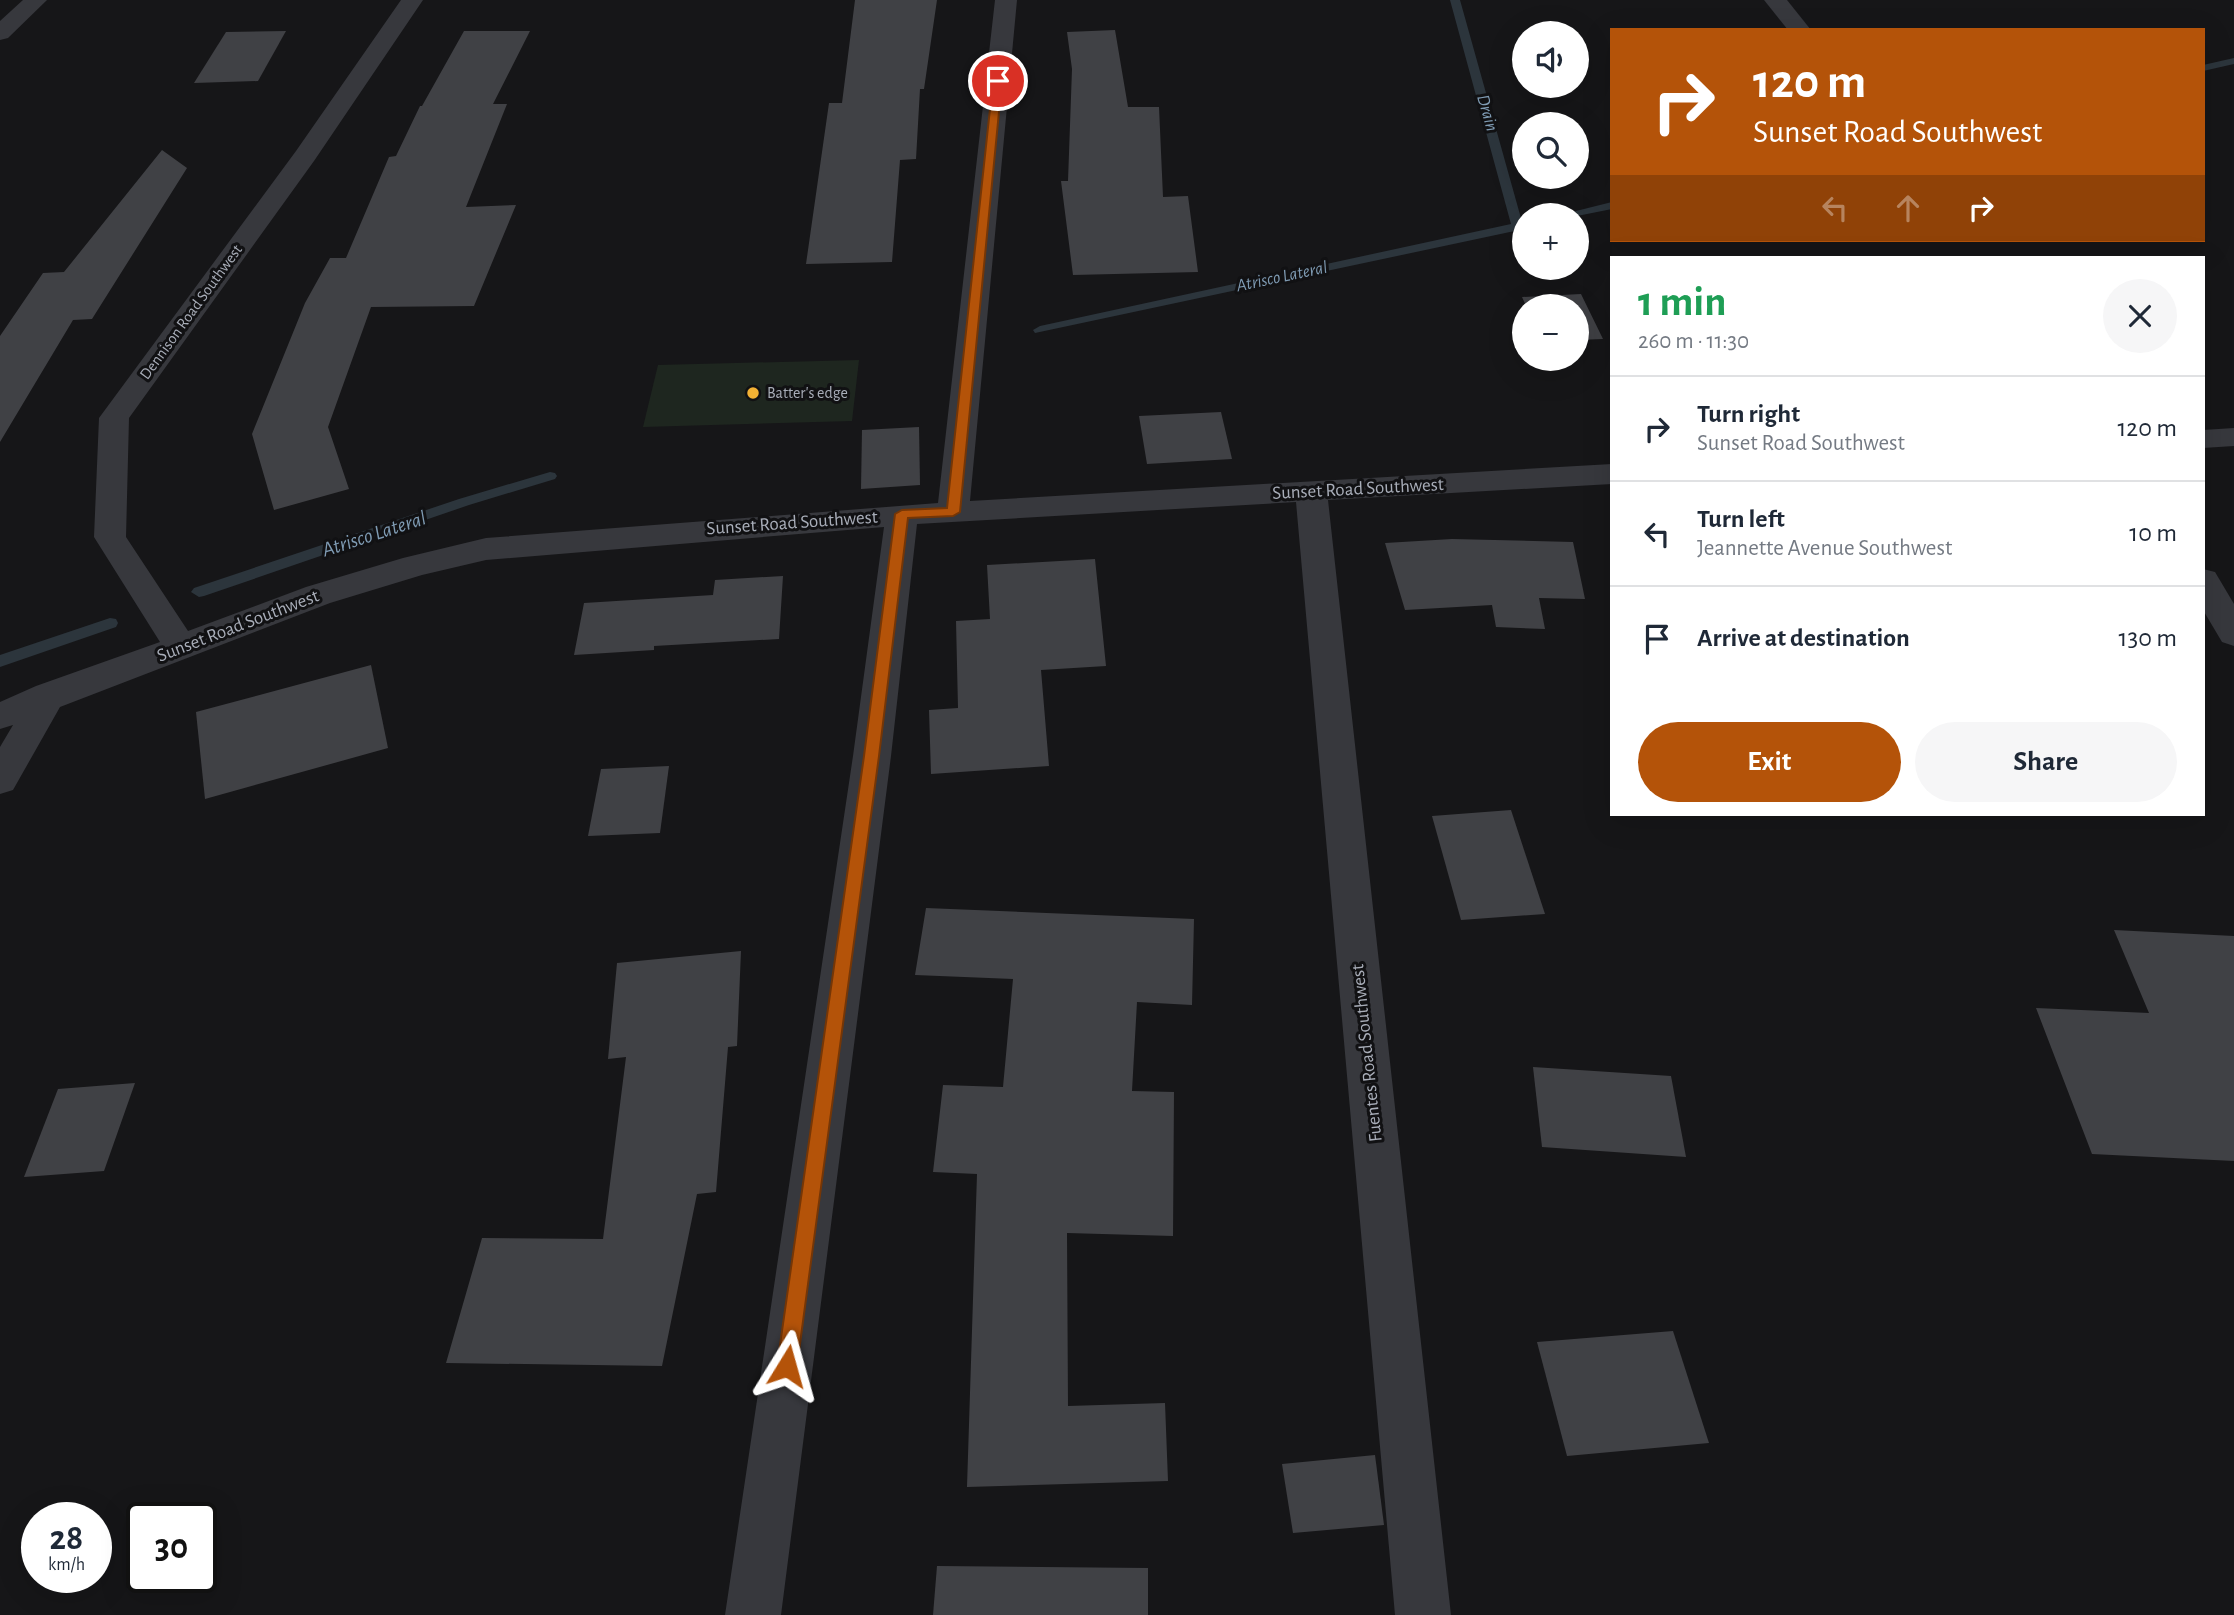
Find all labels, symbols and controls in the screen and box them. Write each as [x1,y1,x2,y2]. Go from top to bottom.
map controls [1512,21,1589,371]
button: sound [1512,21,1589,98]
pin [968,51,1028,111]
icon: right [1638,56,1729,147]
text: 120 m [1753,58,1866,107]
icon: arrive [979,62,1017,100]
water label: Drain [1473,93,1501,133]
button: search [1512,112,1589,189]
text: Sunset Road Southwest [1753,116,2042,148]
icon: left [1816,189,1854,227]
icon: ahead [1889,189,1927,227]
icon: right [1962,189,2000,227]
button: + [1512,203,1589,280]
street label: Dennison Road Southwest [137,242,245,382]
water label: Atrisco Lateral [1234,259,1329,296]
button: close [2103,279,2177,353]
text: 1 min [1638,281,1727,323]
button: − [1512,294,1589,371]
text: 260 m · 11:30 [1638,330,1749,353]
marker: Batter's edge [745,385,761,401]
place label: Batter's edge [767,385,848,401]
text: Turn right [1697,401,1800,427]
icon: right [1638,410,1676,448]
text: 120 m [2117,415,2177,441]
text: Sunset Road Southwest [1697,432,1905,455]
street label: Sunset Road Southwest [1272,475,1444,503]
text: Turn left [1697,506,1785,532]
water label: Atrisco Lateral [318,507,429,561]
street label: Sunset Road Southwest [706,508,878,538]
icon: left [1638,515,1676,553]
text: 10 m [2129,520,2177,546]
text: Jeannette Avenue Southwest [1697,537,1952,560]
street label: Sunset Road Southwest [154,586,322,666]
icon: arrive [1638,620,1676,658]
text: Arrive at destination [1697,625,1910,651]
text: 130 m [2119,625,2177,651]
button: Exit [1638,722,1901,802]
button: Share [1915,722,2177,802]
street label: Fuentes Road Southwest [1348,963,1386,1143]
position arrow [750,1329,824,1403]
speed limit sign: 30 [126,1502,217,1593]
text: 28 [50,1521,83,1556]
text: km/h [48,1556,85,1574]

